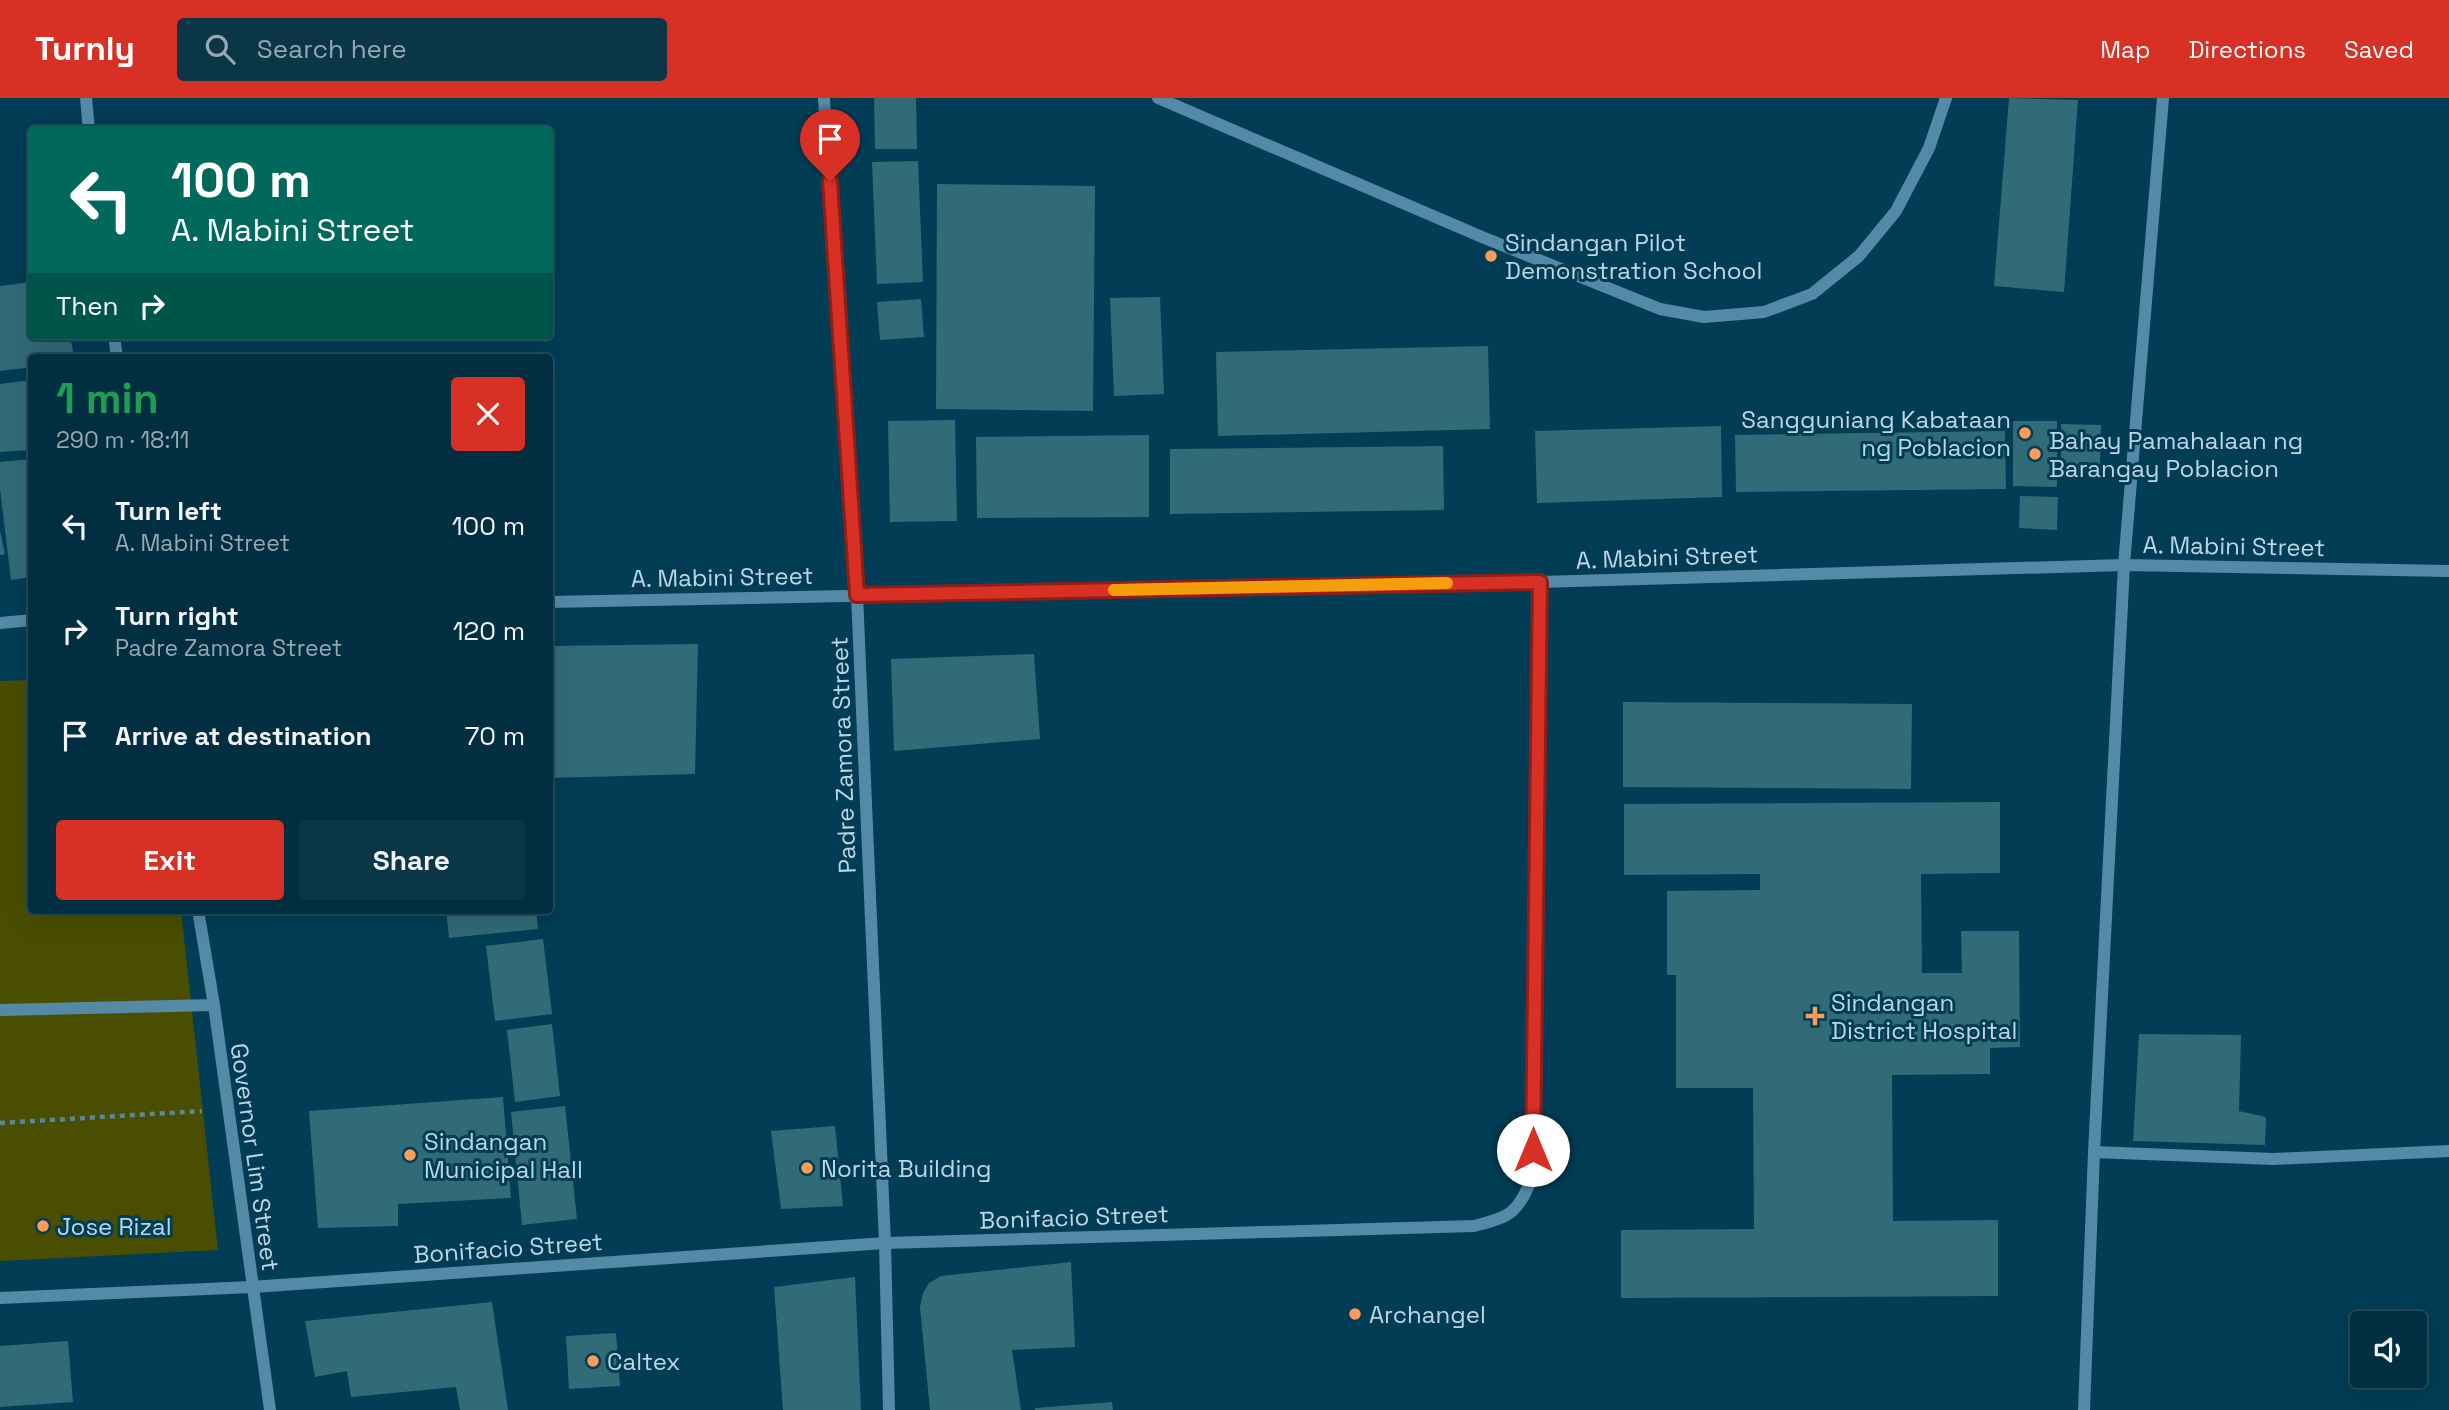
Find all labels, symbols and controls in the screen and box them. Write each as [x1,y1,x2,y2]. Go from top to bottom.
search box [177,18,667,81]
text: Turnly [35,28,135,70]
icon: search [201,30,239,68]
text: Search here [257,32,407,66]
text: Map [2100,34,2150,65]
text: Directions [2188,34,2306,65]
text: Saved [2344,34,2414,65]
pin [800,109,860,181]
icon: arrive [811,120,849,158]
text: 100 m [171,149,311,211]
icon: left [56,154,147,245]
text: A. Mabini Street [171,210,414,250]
place label: Sindangan Pilot Demonstration School [1505,227,1762,286]
marker: Sindangan Pilot Demonstration School [1483,248,1499,264]
icon: right [133,287,171,325]
text: Then [56,289,119,323]
text: 1 min [56,372,159,425]
button: close [451,377,525,451]
place label: Sangguniang Kabataan ng Poblacion [1741,404,2011,463]
text: 290 m · 18:11 [56,425,189,455]
marker: Sangguniang Kabataan ng Poblacion [2017,425,2033,441]
place label: Bahay Pamahalaan ng Barangay Poblacion [2049,425,2303,484]
marker: Bahay Pamahalaan ng Barangay Poblacion [2027,446,2043,462]
text: Turn left [115,494,222,528]
icon: left [56,507,94,545]
text: 100 m [452,509,525,543]
text: A. Mabini Street [115,528,290,558]
street label: A. Mabini Street [2142,529,2326,563]
street label: A. Mabini Street [1575,538,1759,576]
street label: A. Mabini Street [630,560,814,594]
text: Turn right [115,599,239,633]
icon: right [56,612,94,650]
text: 120 m [453,614,525,648]
text: Padre Zamora Street [115,633,342,663]
street label: Padre Zamora Street [823,636,863,874]
icon: arrive [56,717,94,755]
text: Arrive at destination [115,719,372,753]
text: 70 m [465,719,525,753]
button: Exit [56,820,284,900]
button: Share [298,820,525,900]
place label: Sindangan District Hospital [1831,987,2017,1046]
marker: Sindangan District Hospital [1805,1006,1825,1026]
street label: Governor Lim Street [224,1041,286,1273]
position arrow [1496,1113,1570,1187]
place label: Sindangan Municipal Hall [424,1126,583,1185]
marker: Sindangan Municipal Hall [402,1147,418,1163]
place label: Norita Building [821,1153,991,1184]
marker: Norita Building [799,1160,815,1176]
street label: Bonifacio Street [979,1198,1169,1236]
place label: Jose Rizal [57,1211,172,1242]
marker: Jose Rizal [35,1218,51,1234]
street label: Bonifacio Street [412,1226,604,1270]
place label: Archangel [1369,1299,1486,1330]
marker: Archangel [1347,1306,1363,1322]
map controls [2350,1311,2427,1388]
button: sound [2350,1311,2427,1388]
place label: Caltex [607,1346,680,1377]
marker: Caltex [585,1353,601,1369]

